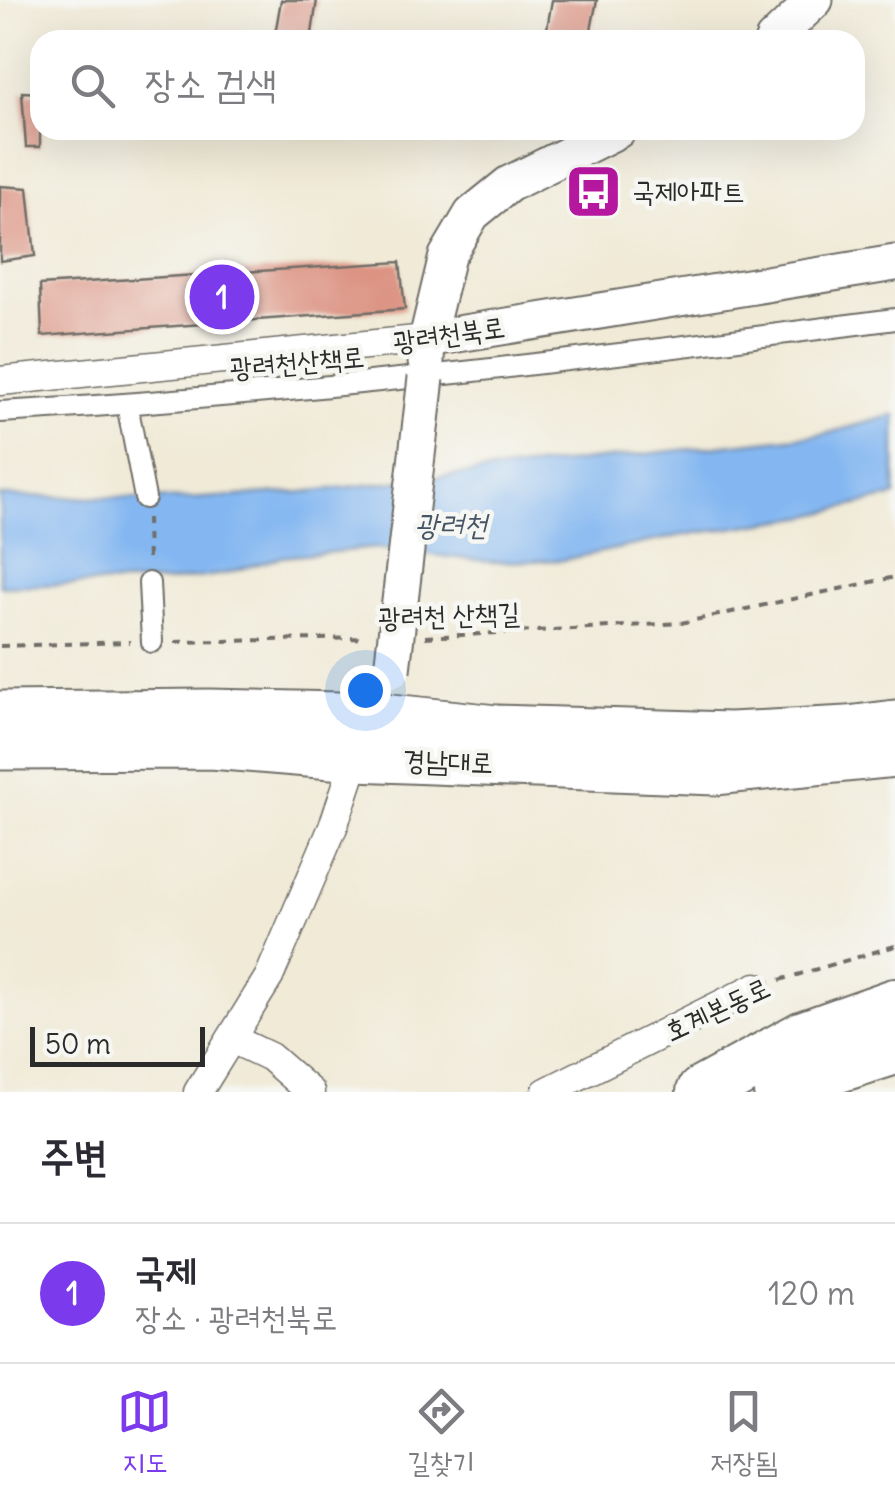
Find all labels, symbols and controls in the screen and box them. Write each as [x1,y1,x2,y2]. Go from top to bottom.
search box [30,30,865,140]
icon: search [65,58,120,113]
text: 장소 검색 [145,60,276,107]
bus stop icon: 국제아파트 [563,161,623,221]
place label: 국제아파트 [632,173,745,209]
pin: 1 [190,260,254,334]
street label: 광려천북로 [391,308,507,360]
street label: 광려천산책로 [228,338,366,386]
water label: 광려천 [415,505,490,543]
street label: 광려천 산책길 [377,595,521,635]
your location [340,665,391,716]
street label: 경남대로 [402,741,494,781]
street label: 호계본동로 [658,969,776,1049]
scale bar [30,1022,205,1066]
text: 50 m [45,1026,111,1062]
text: 주변 [40,1130,108,1182]
text: 국제 [135,1247,196,1294]
text: 1 [66,1273,79,1314]
text: 120 m [768,1273,855,1314]
text: 장소 · 광려천북로 [135,1297,338,1338]
tab: 지도 [117,1384,172,1482]
tab: 길찾기 [407,1384,475,1482]
tab: 저장됨 [710,1384,778,1482]

